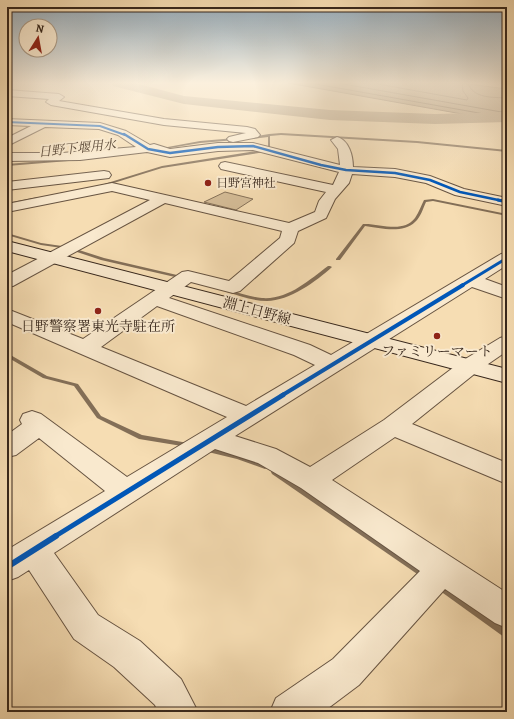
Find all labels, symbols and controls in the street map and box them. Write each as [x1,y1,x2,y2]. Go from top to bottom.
north arrow [18,18,58,58]
text: N [34,21,45,37]
water label: 日野下堰用水 [37,135,119,161]
place label: 日野宮神社 [216,175,276,191]
marker: 日野宮神社 [203,178,213,188]
street label: 淵上日野線 [221,293,293,329]
marker: 日野警察署東光寺駐在所 [93,306,103,316]
place label: 日野警察署東光寺駐在所 [21,317,175,336]
marker: ファミリーマート [432,331,442,341]
place label: ファミリーマート [381,342,493,361]

